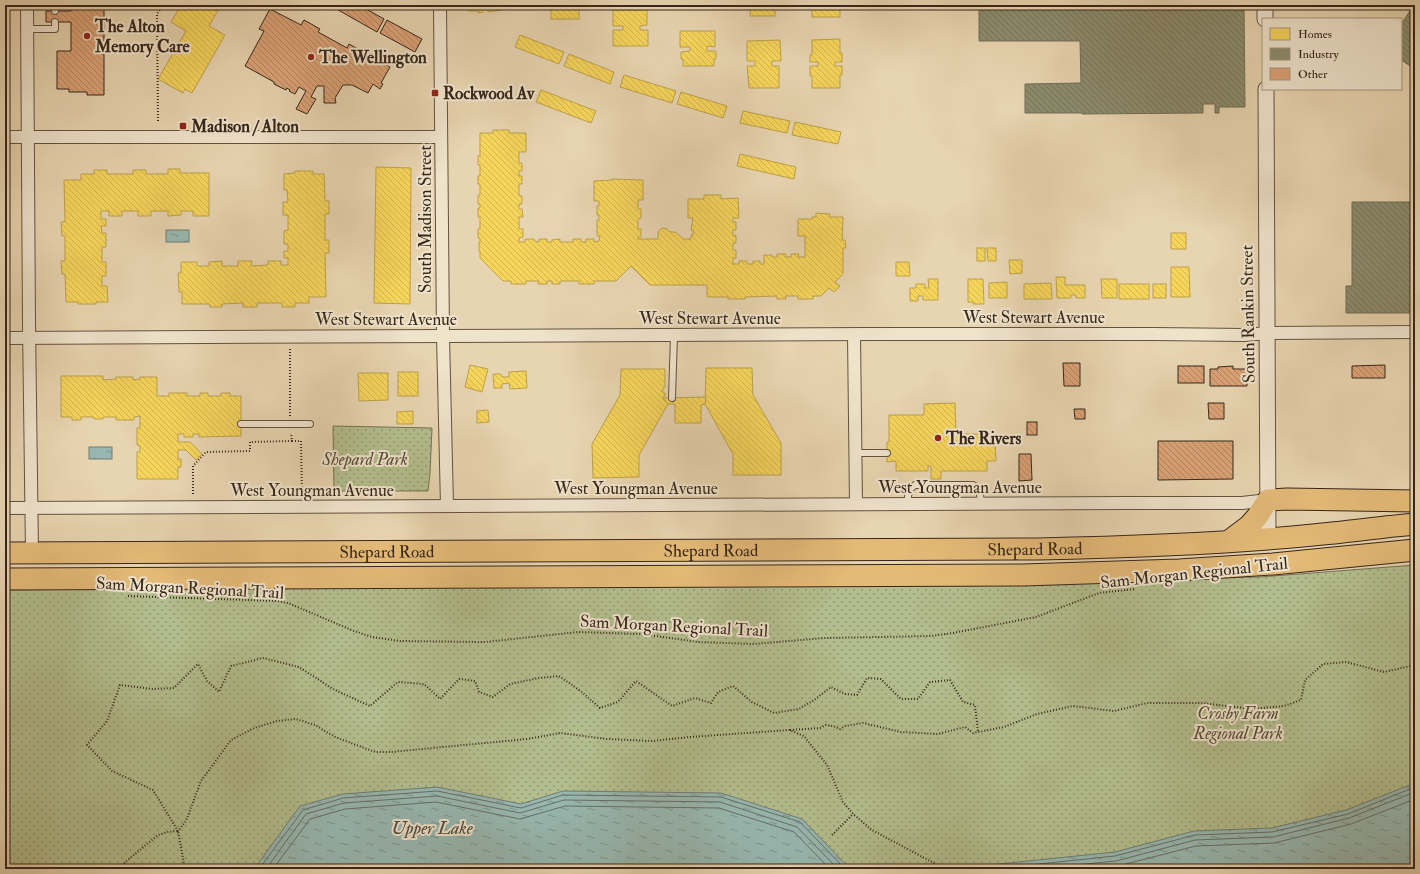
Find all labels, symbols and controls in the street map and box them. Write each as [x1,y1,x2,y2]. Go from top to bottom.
place label: The Alton Memory Care [94,16,191,58]
legend [1262,18,1402,90]
text: Homes [1298,27,1332,42]
marker: The Alton Memory Care [82,31,92,41]
place label: The Wellington [318,47,427,69]
text: Industry [1298,47,1340,62]
marker: The Wellington [306,52,316,62]
text: Other [1298,67,1328,82]
place label: Rockwood Av [443,83,535,104]
marker: Rockwood Av [430,88,440,98]
place label: Madison / Alton [190,116,299,137]
marker: Madison / Alton [178,121,188,131]
street label: South Madison Street [415,145,436,293]
street label: South Rankin Street [1236,244,1260,383]
street label: West Stewart Avenue [962,307,1105,328]
street label: West Stewart Avenue [638,308,781,329]
street label: West Stewart Avenue [314,309,457,330]
place label: The Rivers [945,428,1021,449]
marker: The Rivers [933,433,943,443]
park label: Shepard Park [321,449,408,470]
street label: West Youngman Avenue [877,477,1042,498]
street label: West Youngman Avenue [553,478,718,499]
street label: West Youngman Avenue [229,480,394,501]
street label: Shepard Road [988,537,1083,561]
street label: Shepard Road [664,540,759,562]
street label: Shepard Road [340,541,435,563]
street label: Sam Morgan Regional Trail [1099,553,1289,593]
street label: Sam Morgan Regional Trail [95,573,285,603]
street label: Sam Morgan Regional Trail [579,611,769,641]
park label: Crosby Farm Regional Park [1192,703,1283,744]
water label: Upper Lake [391,817,474,840]

